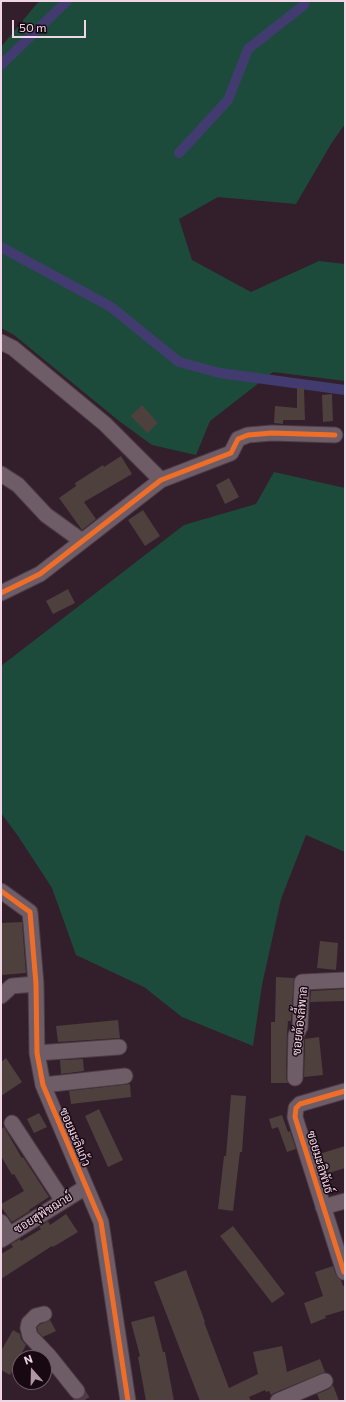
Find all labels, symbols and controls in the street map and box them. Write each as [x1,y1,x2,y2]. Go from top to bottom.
scale bar [14,12,88,38]
text: 50 m [19,20,47,34]
street label: ซอยต้องลี้พาล [289,986,311,1056]
street label: ซอยมะลิแก้ว [56,1106,94,1168]
street label: ซอยมะลิพันธ์ [304,1129,336,1195]
street label: ซอยสุพิชฌาย์ [11,1189,75,1237]
north arrow [12,1350,52,1390]
text: N [22,1352,34,1367]

